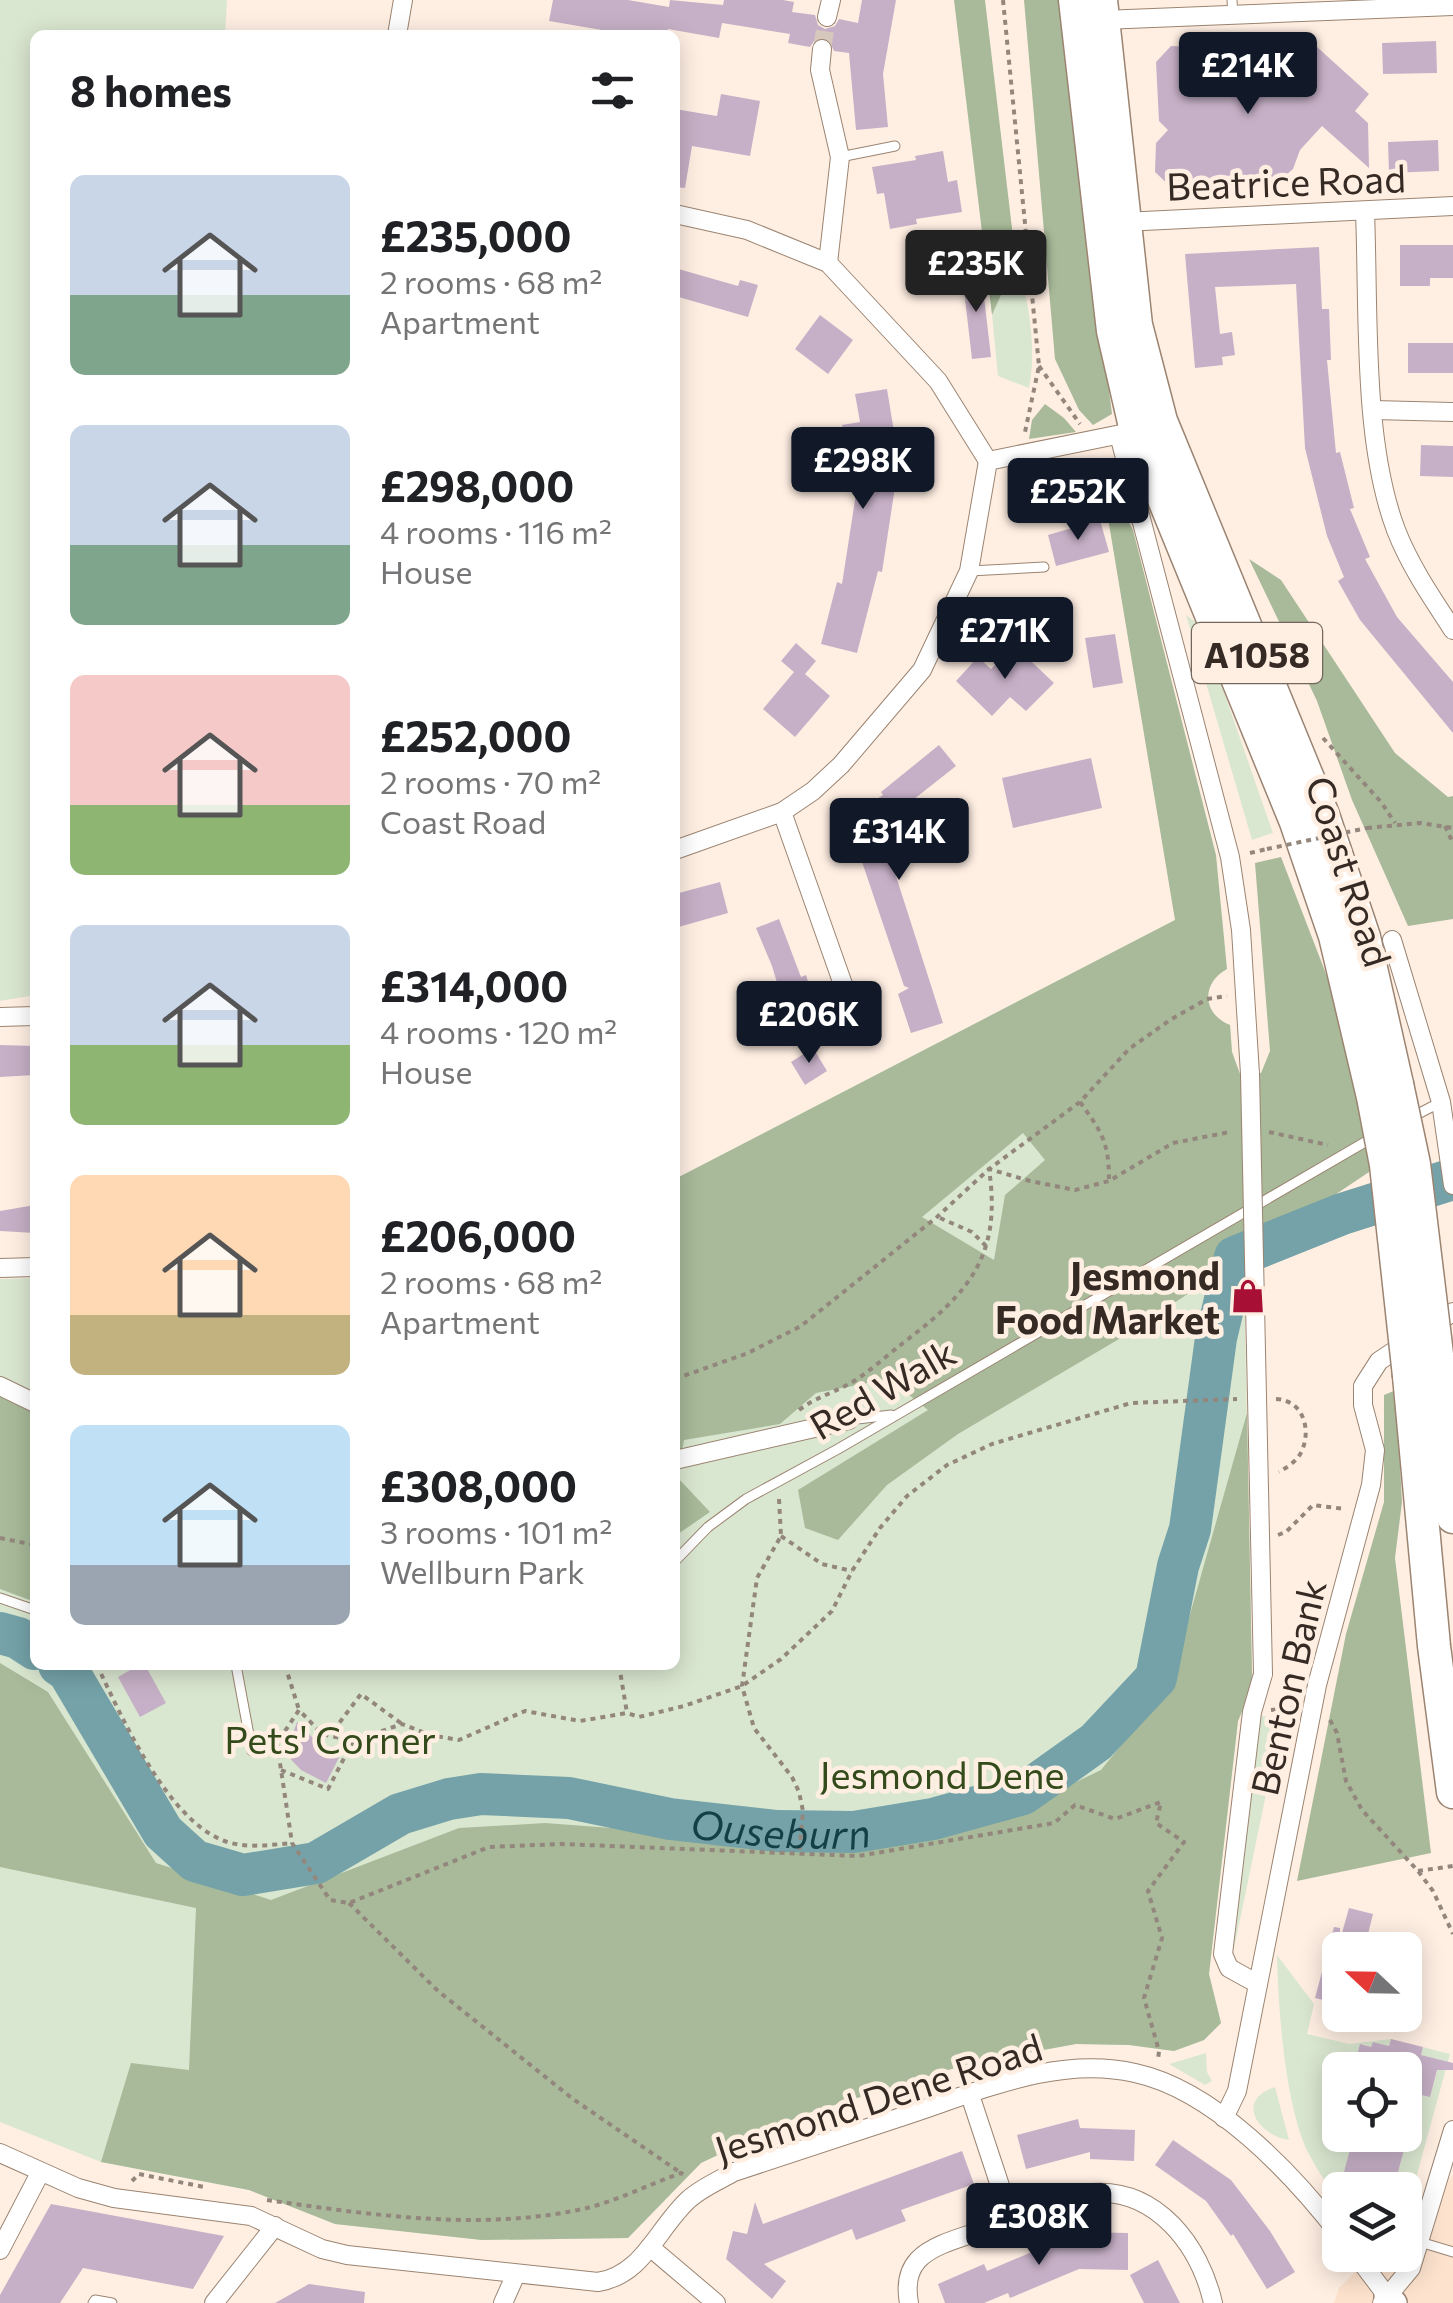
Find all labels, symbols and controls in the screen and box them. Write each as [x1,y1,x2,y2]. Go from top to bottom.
pin: £214K [1178,32,1318,117]
text: £214K [1201,44,1295,84]
icon: filters [585,63,640,118]
text: 8 homes [70,64,232,116]
street label: Beatrice Road [1165,153,1407,209]
text: £235,000 [380,209,571,261]
icon: home [150,215,270,335]
pin: £235K [906,230,1046,315]
text: £235K [927,242,1025,282]
text: 2 rooms · 68 m² [380,261,602,301]
text: Apartment [380,301,540,341]
pin: £298K [793,427,933,512]
text: £298K [813,439,913,479]
pin: £252K [1008,458,1148,543]
text: £298,000 [380,459,574,511]
icon: home [150,465,270,585]
text: £252K [1030,470,1126,510]
text: 4 rooms · 116 m² [380,511,612,551]
text: House [380,551,472,591]
pin: £271K [935,597,1075,682]
text: £271K [959,609,1051,649]
road number: A1058 [1192,623,1322,683]
text: £252,000 [380,709,571,761]
icon: home [150,715,270,835]
text: 2 rooms · 70 m² [380,761,601,801]
street label: Coast Road [1297,770,1403,972]
pin: £314K [829,798,969,883]
text: Coast Road [380,801,546,841]
text: £314K [852,810,946,850]
text: £314,000 [380,959,568,1011]
icon: home [150,965,270,1085]
pin: £206K [739,981,879,1066]
text: £206K [759,993,859,1033]
text: 4 rooms · 120 m² [380,1011,617,1051]
text: House [380,1051,472,1091]
text: £206,000 [380,1209,576,1261]
icon: home [150,1215,270,1335]
place label: Jesmond Food Market [995,1251,1220,1342]
text: 2 rooms · 68 m² [380,1261,602,1301]
shop icon: Jesmond Food Market [1229,1277,1267,1315]
text: Apartment [380,1301,540,1341]
street label: Red Walk [801,1328,963,1448]
text: £308,000 [380,1459,577,1511]
icon: home [150,1465,270,1585]
text: 3 rooms · 101 m² [380,1511,612,1551]
text: Wellburn Park [380,1551,585,1591]
street label: Benton Bank [1239,1574,1335,1800]
park label: Pets' Corner [224,1715,436,1762]
park label: Jesmond Dene [819,1750,1065,1797]
water label: Ouseburn [688,1797,874,1857]
north arrow [1322,1932,1422,2032]
map controls [1322,1932,1422,2272]
street label: Jesmond Dene Road [709,2022,1047,2172]
button: locate [1322,2052,1422,2152]
button: layers [1322,2172,1422,2272]
pin: £308K [969,2183,1109,2268]
text: £308K [988,2195,1090,2235]

